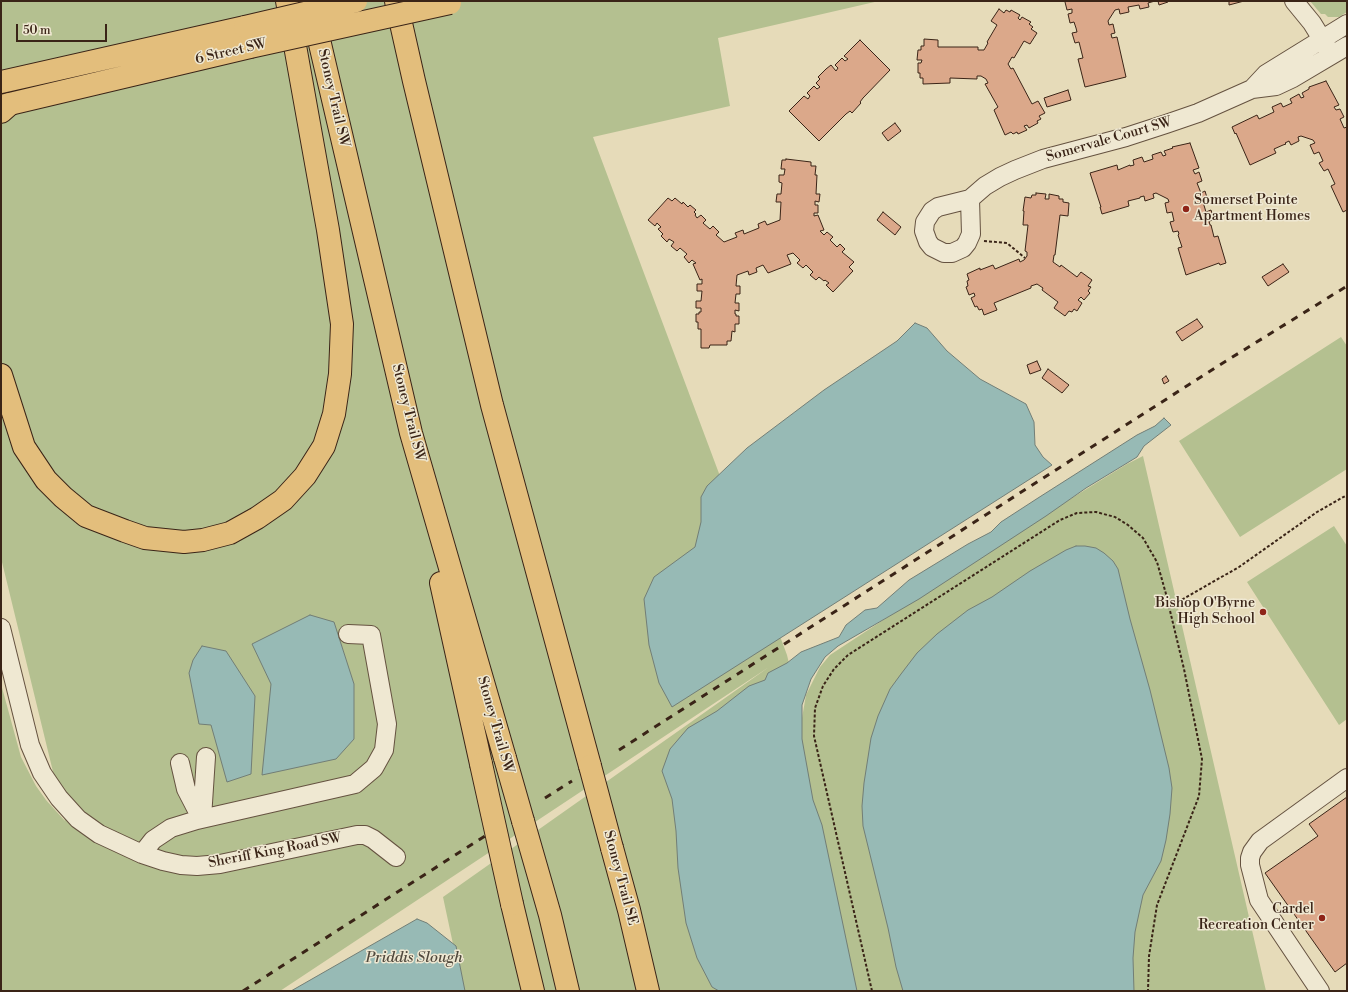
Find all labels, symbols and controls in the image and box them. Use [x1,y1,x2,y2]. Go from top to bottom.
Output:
scale bar [18,16,109,42]
text: 50 m [23,23,51,38]
street label: 6 Street SW [194,36,268,68]
street label: Stoney Trail SW [314,47,352,149]
street label: Somervale Court SW [1044,114,1174,166]
place label: Somerset Pointe Apartment Homes [1194,193,1310,226]
marker: Somerset Pointe Apartment Homes [1181,204,1191,214]
street label: Stoney Trail SW [388,362,428,464]
place label: Bishop O'Byrne High School [1155,596,1255,628]
marker: Bishop O'Byrne High School [1258,607,1268,617]
street label: Stoney Trail SW [473,675,517,775]
street label: Stoney Trail SE [599,829,641,927]
street label: Sheriff King Road SW [207,830,343,872]
place label: Cardel Recreation Center [1199,902,1314,934]
marker: Cardel Recreation Center [1317,913,1327,923]
water label: Priddis Slough [365,949,463,967]

